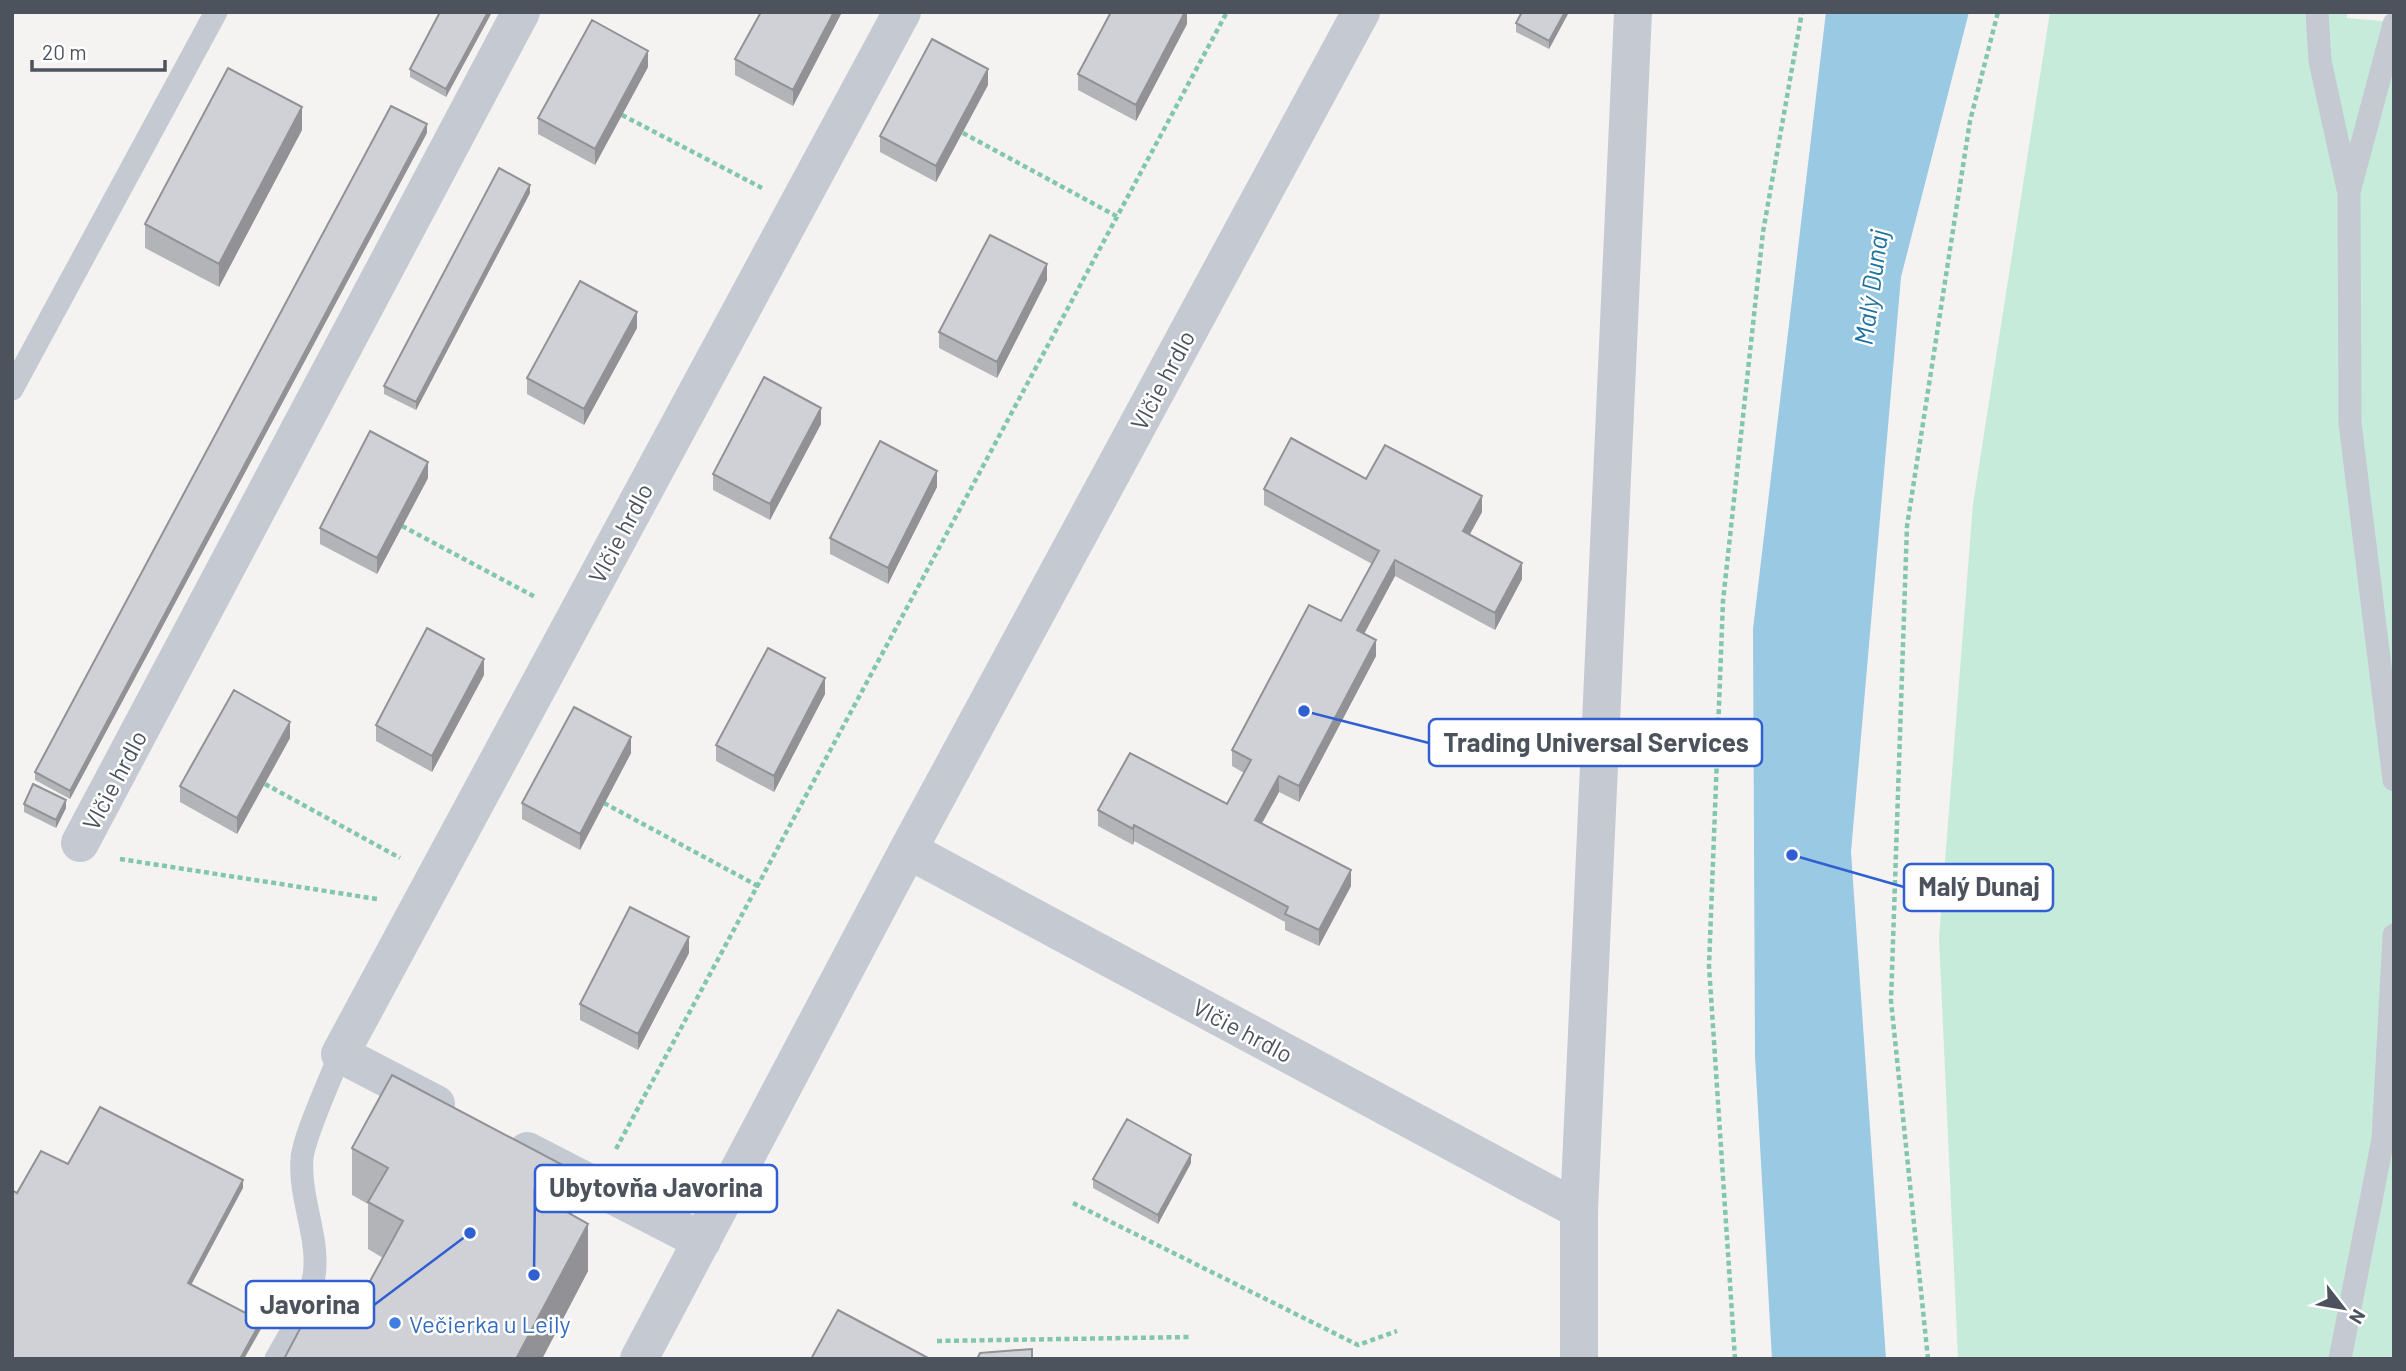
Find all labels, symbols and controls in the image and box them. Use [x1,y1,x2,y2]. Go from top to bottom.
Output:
scale bar [32,28,164,72]
text: 20 m [42,39,87,64]
water label: Malý Dunaj [1847,227,1893,347]
street label: Vlčie hrdlo [1124,325,1200,435]
street label: Vlčie hrdlo [582,478,658,588]
callout: Trading Universal Services [1429,719,1762,766]
street label: Vlčie hrdlo [76,725,152,835]
text: Trading Universal Services [1443,726,1749,757]
callout: Malý Dunaj [1904,864,2053,911]
text: Malý Dunaj [1918,870,2040,901]
street label: Vlčie hrdlo [1188,992,1298,1068]
callout: Ubytovňa Javorina [535,1165,777,1212]
text: Ubytovňa Javorina [549,1171,763,1202]
north arrow [2308,1273,2378,1343]
callout: Javorina [246,1281,374,1328]
text: Javorina [260,1288,360,1319]
text: N [2345,1306,2371,1328]
place label: Večierka u Leily [409,1309,571,1338]
marker: Večierka u Leily [387,1315,403,1331]

